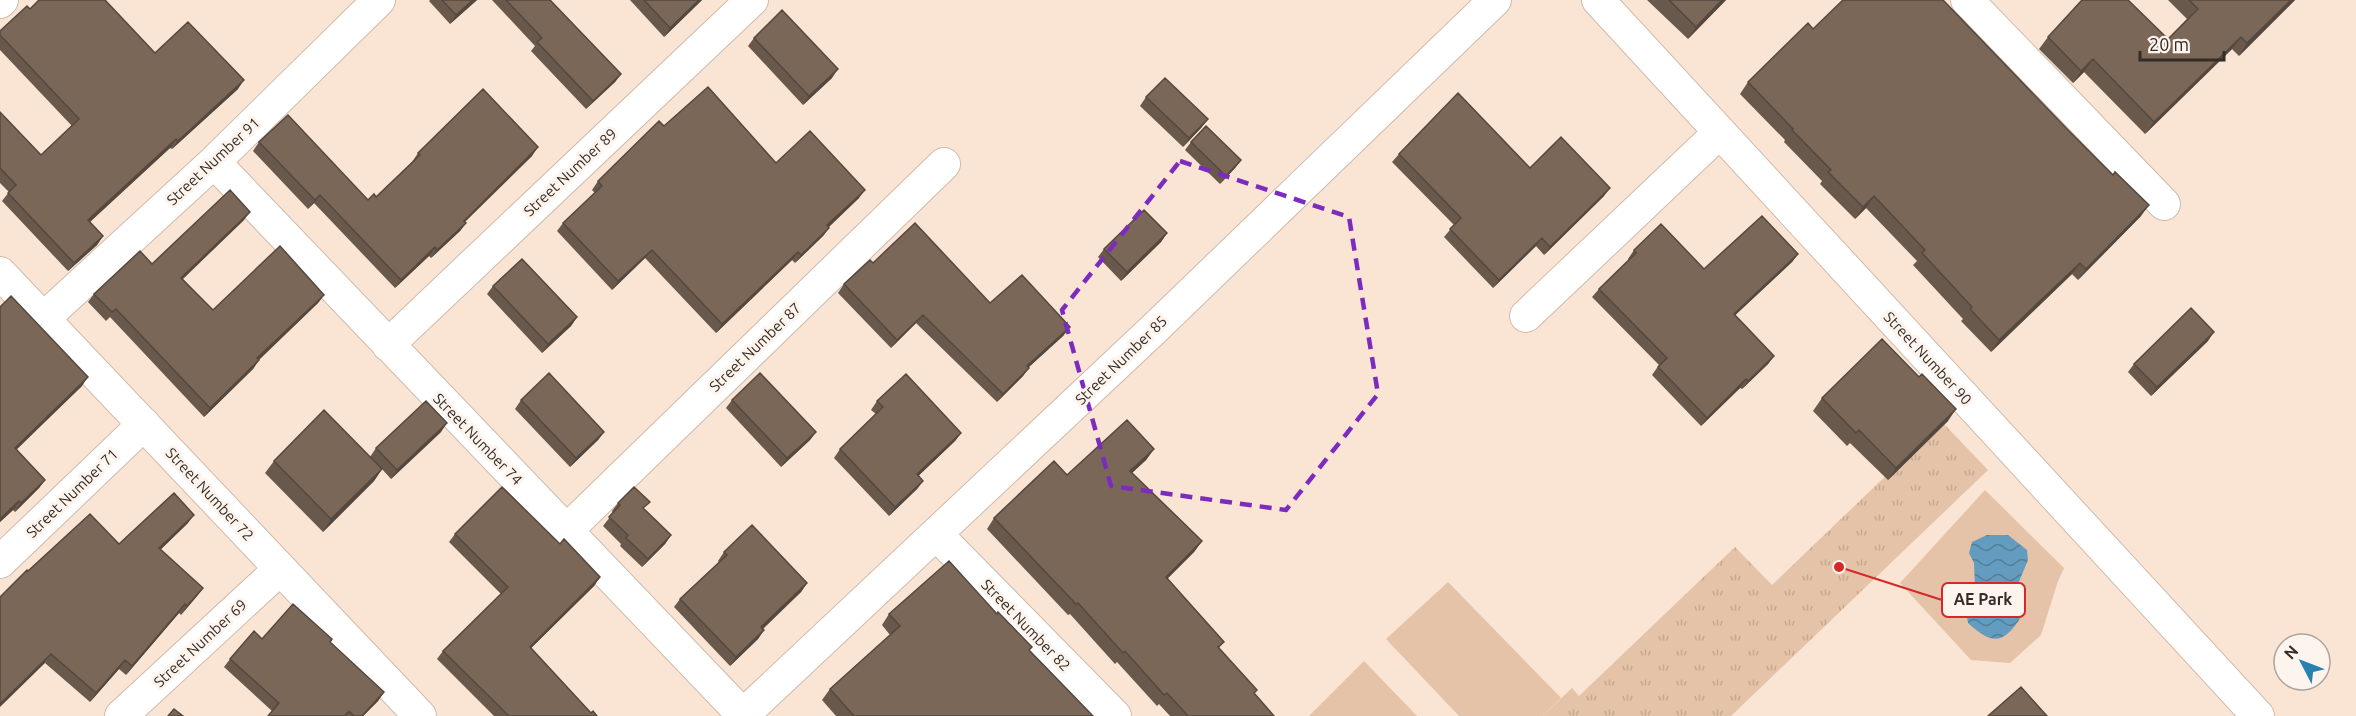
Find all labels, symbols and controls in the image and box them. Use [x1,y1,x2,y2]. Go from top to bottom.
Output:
scale bar [2140,24,2224,62]
text: 20 m [2149,34,2189,54]
street label: Street Number 91 [163,114,263,208]
street label: Street Number 89 [520,125,620,219]
street label: Street Number 87 [706,299,804,395]
street label: Street Number 90 [1881,308,1975,408]
street label: Street Number 85 [1072,312,1170,408]
street label: Street Number 74 [430,390,526,488]
street label: Street Number 72 [163,444,257,544]
street label: Street Number 71 [23,445,121,541]
street label: Street Number 82 [978,576,1074,674]
callout: AE Park [1942,583,2025,617]
text: AE Park [1954,590,2012,608]
street label: Street Number 69 [150,596,250,690]
north arrow [2272,632,2332,692]
text: N [2280,642,2302,662]

